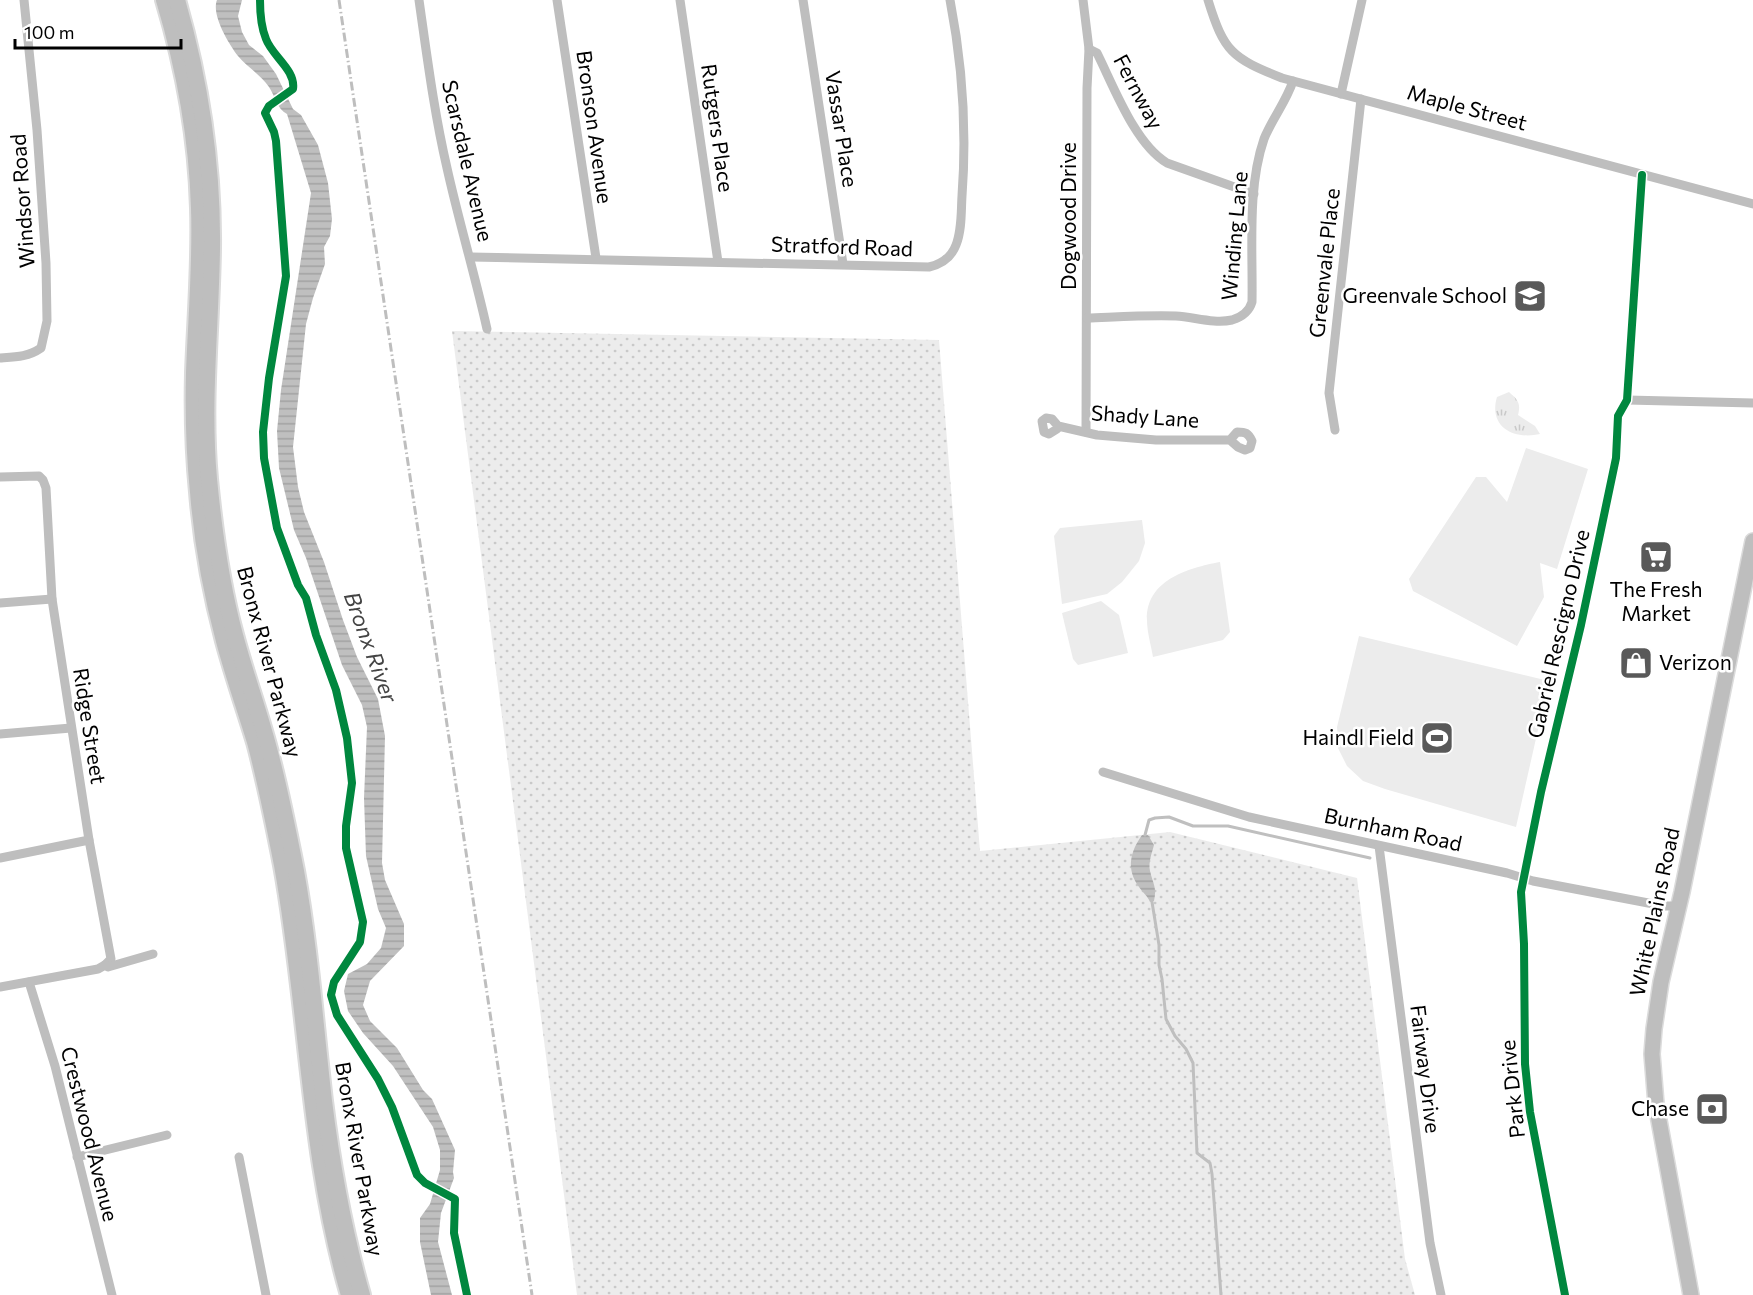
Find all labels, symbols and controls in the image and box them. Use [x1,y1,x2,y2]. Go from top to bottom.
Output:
scale bar [15,12,182,50]
text: 100 m [24,21,74,43]
street label: Bronson Avenue [572,49,619,205]
street label: Fernway [1109,50,1169,133]
street label: Rutgers Place [697,62,740,193]
street label: Vassar Place [821,69,864,189]
street label: Scarsdale Avenue [438,78,499,244]
street label: Maple Street [1405,79,1530,135]
street label: Windsor Road [4,133,39,269]
street label: Dogwood Drive [1055,142,1080,290]
street label: Winding Lane [1215,170,1252,302]
street label: Greenvale Place [1303,187,1344,339]
street label: Stratford Road [771,231,913,260]
school or university icon: Greenvale School [1512,278,1548,314]
place label: Greenvale School [1342,282,1507,307]
street label: Shady Lane [1090,399,1200,432]
street label: Gabriel Rescigno Drive [1521,527,1594,741]
supermarket icon: The Fresh Market [1638,539,1674,575]
street label: Bronx River Parkway [233,563,308,760]
place label: The Fresh Market [1609,576,1703,625]
water label: Bronx River [339,588,404,707]
shop icon: Verizon [1618,645,1654,681]
place label: Verizon [1659,649,1732,674]
street label: Ridge Street [69,666,112,786]
sports icon: Haindl Field [1419,720,1455,756]
place label: Haindl Field [1302,724,1414,749]
street label: Burnham Road [1322,802,1464,855]
street label: White Plains Road [1623,825,1684,998]
street label: Fairway Drive [1406,1003,1447,1135]
street label: Park Drive [1494,1039,1529,1140]
street label: Crestwood Avenue [57,1044,124,1224]
street label: Bronx River Parkway [331,1060,390,1258]
bank icon: Chase [1694,1091,1730,1127]
place label: Chase [1631,1095,1689,1120]

